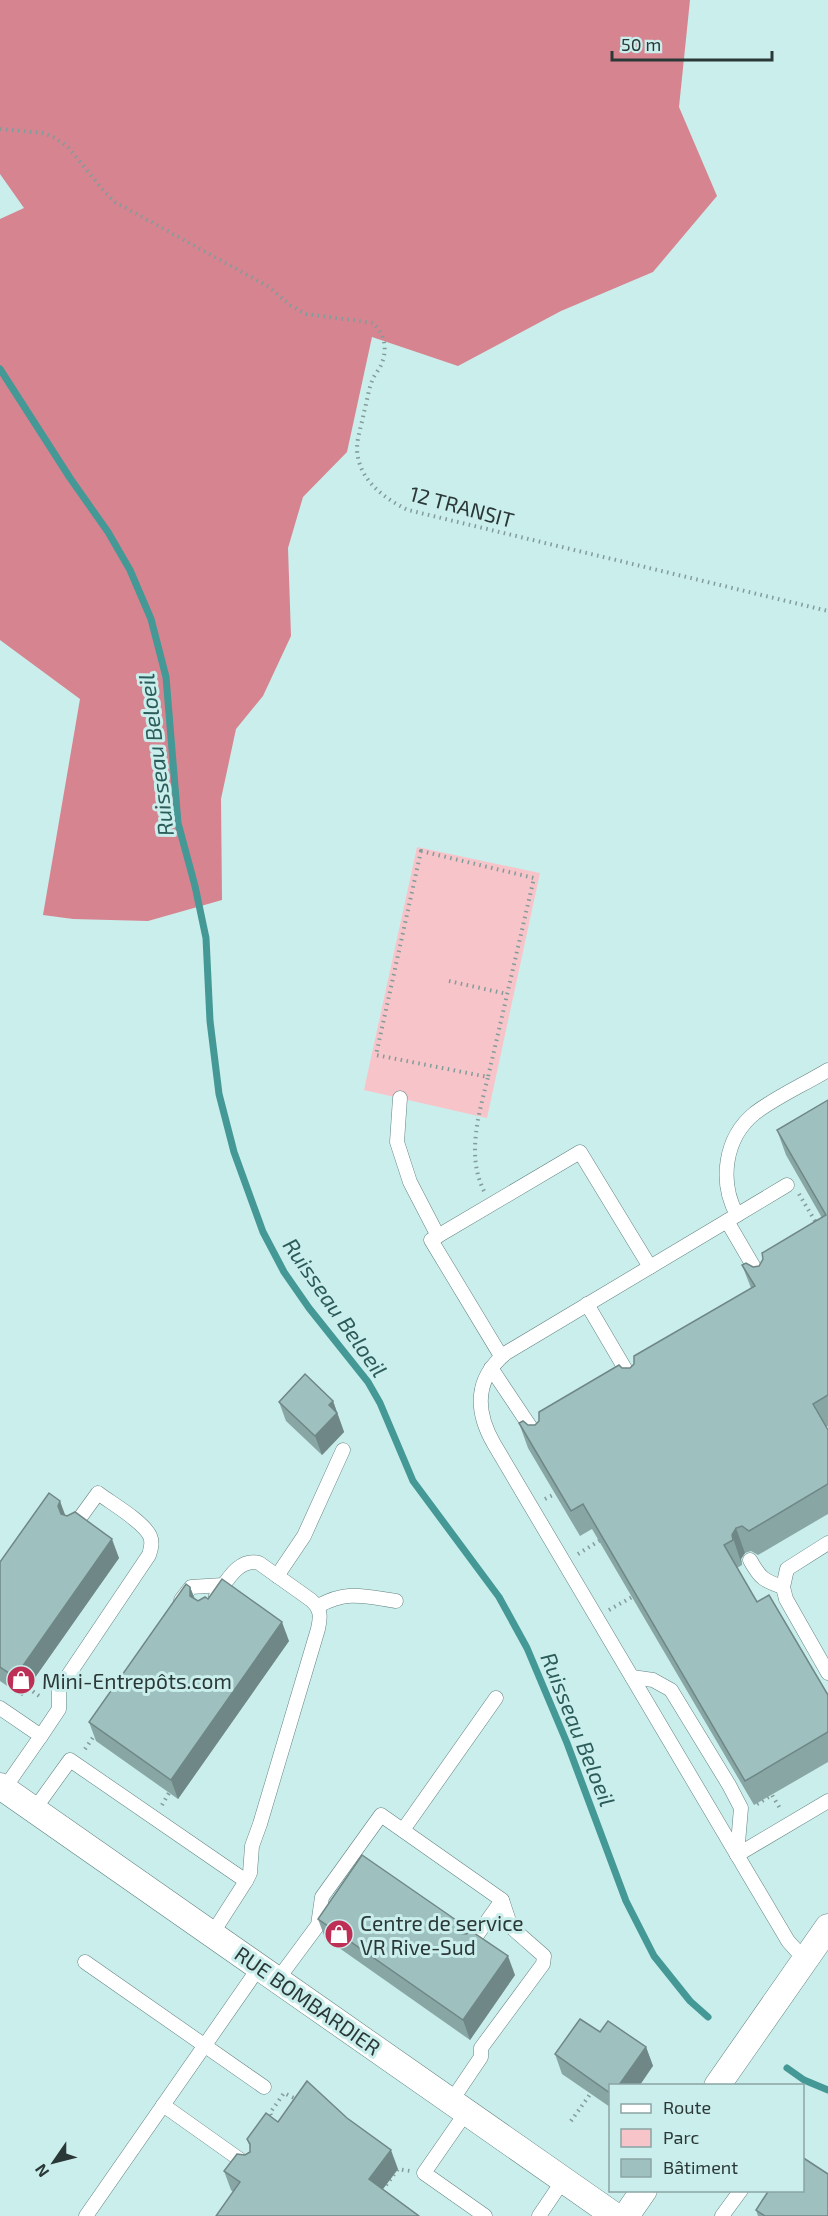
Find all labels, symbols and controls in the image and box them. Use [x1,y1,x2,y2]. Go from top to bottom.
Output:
scale bar [612,24,772,62]
text: 50 m [621,33,661,55]
street label: 12 TRANSIT [407,480,517,532]
water label: Ruisseau Beloeil [132,672,178,838]
water label: Ruisseau Beloeil [278,1233,394,1381]
water label: Ruisseau Beloeil [536,1648,622,1810]
shop icon: Mini-Entrepôts.com [5,1664,37,1696]
place label: Mini-Entrepôts.com [42,1668,232,1693]
place label: Centre de service VR Rive-Sud [360,1910,524,1959]
shop icon: Centre de service VR Rive-Sud [323,1918,355,1950]
street label: RUE BOMBARDIER [230,1940,386,2060]
legend [609,2084,804,2192]
text: Route [663,2096,711,2118]
text: Parc [663,2126,699,2148]
north arrow [24,2132,84,2192]
text: Bâtiment [663,2156,738,2178]
text: N [30,2161,52,2181]

